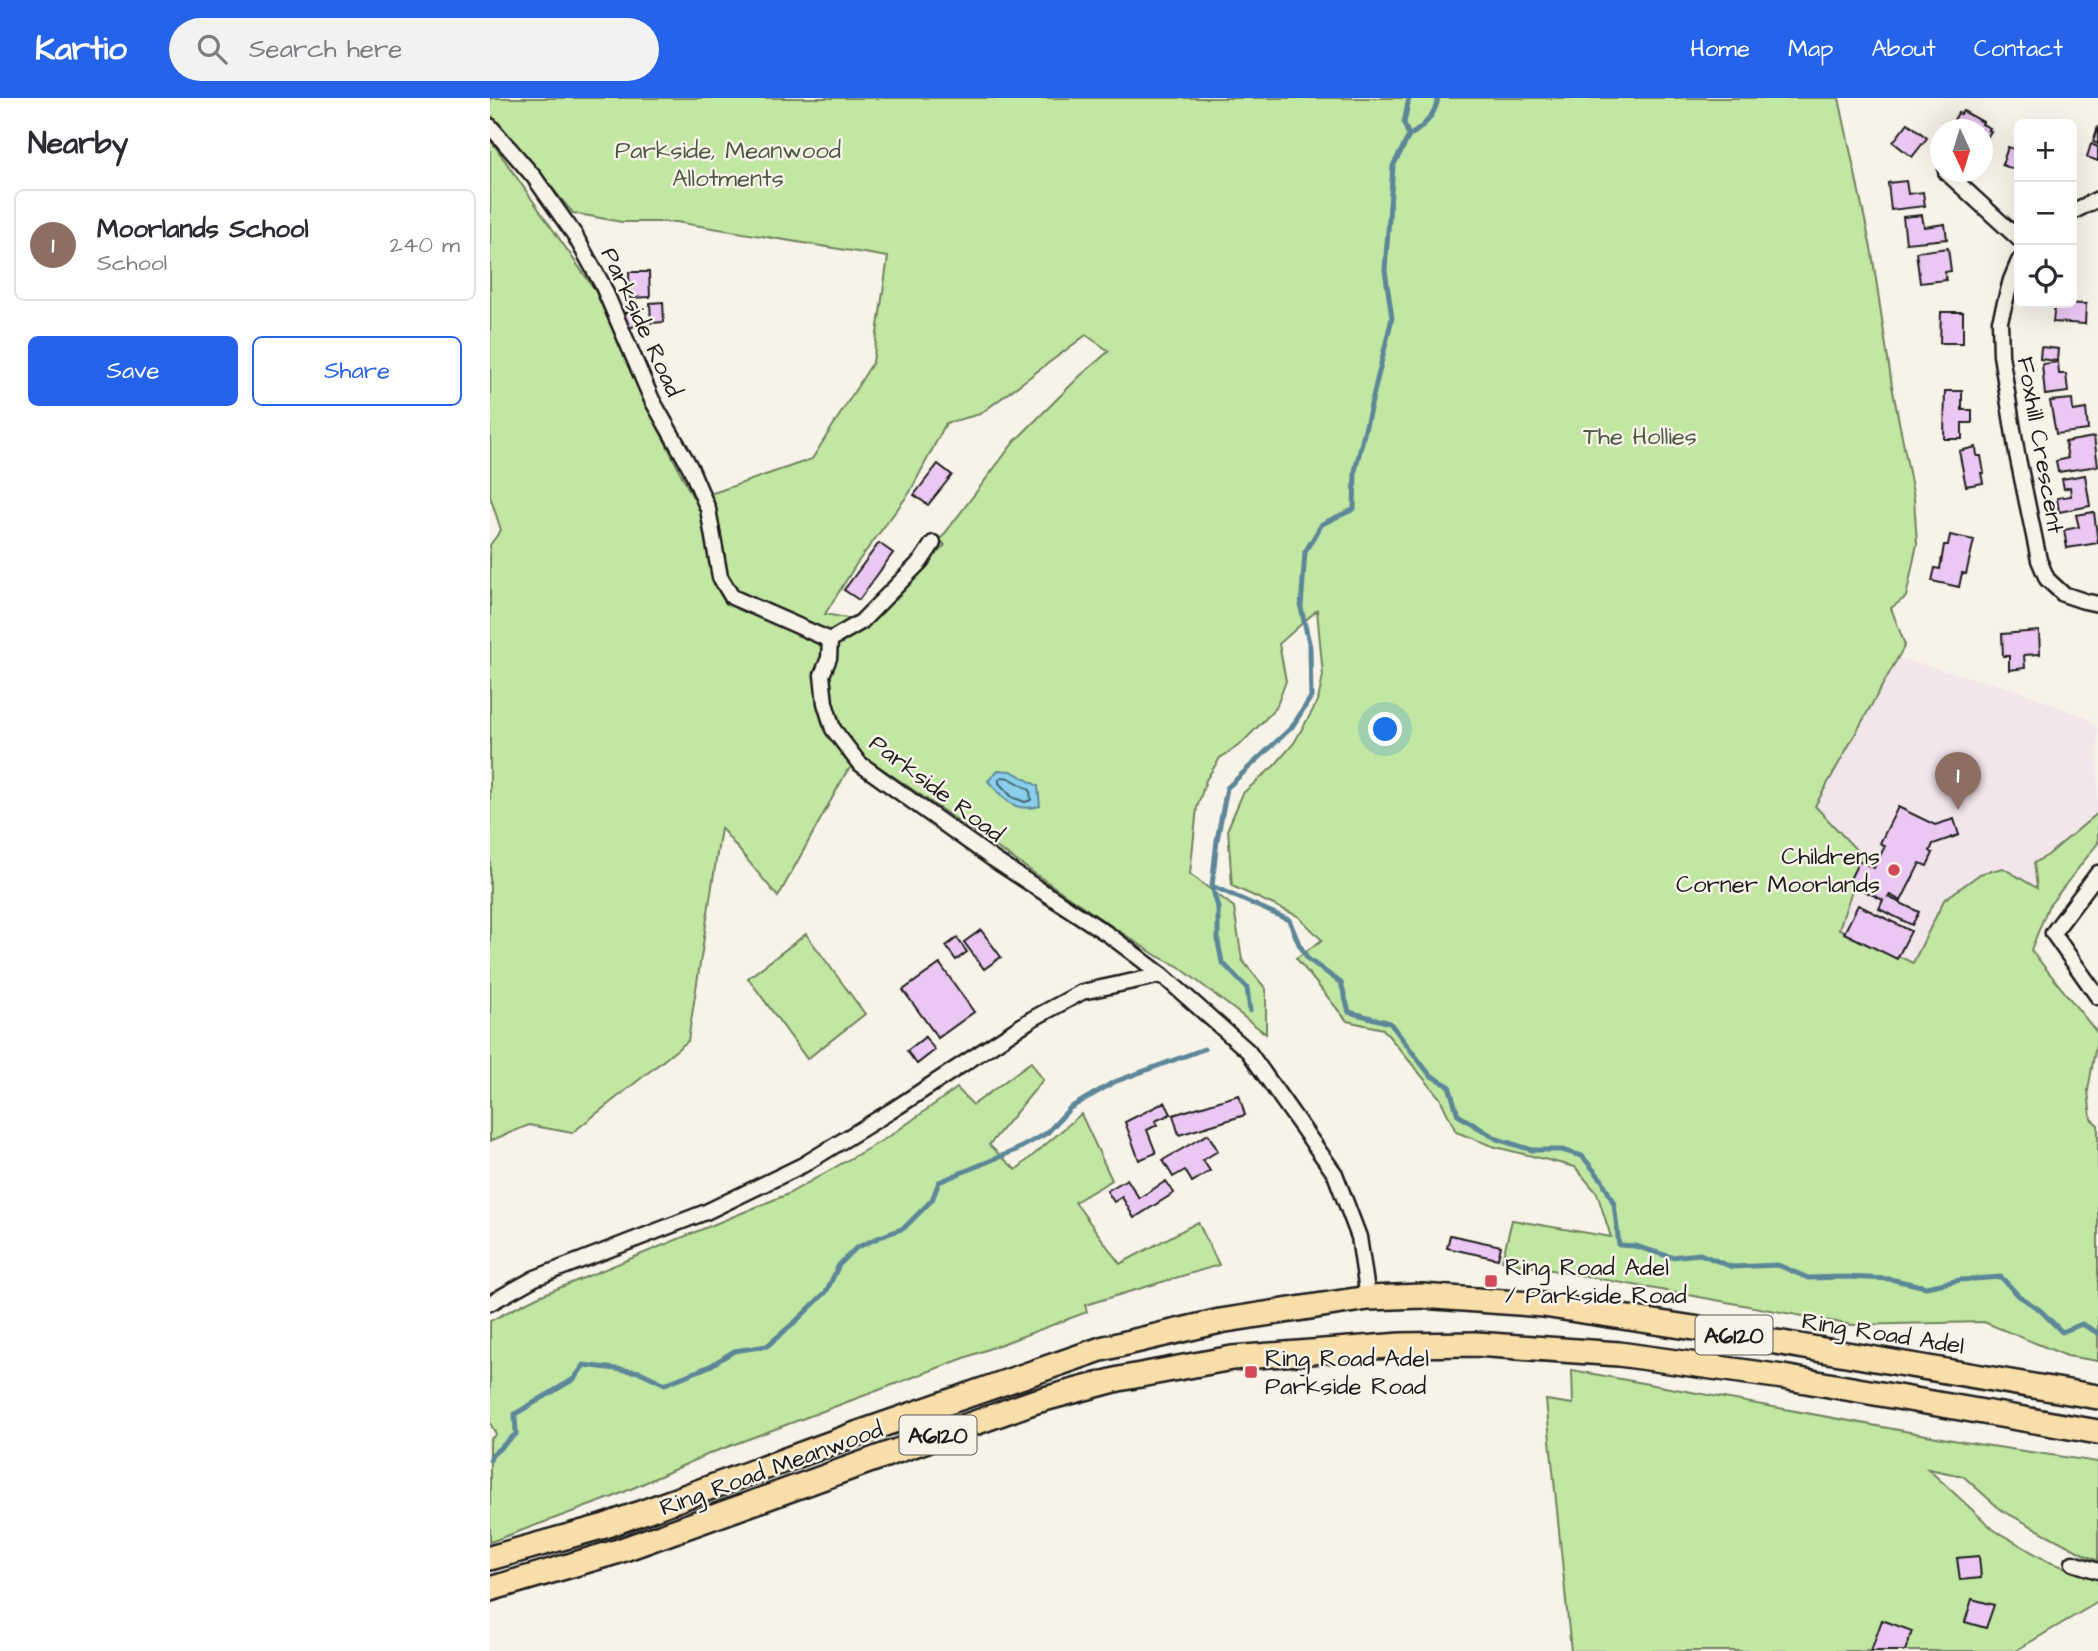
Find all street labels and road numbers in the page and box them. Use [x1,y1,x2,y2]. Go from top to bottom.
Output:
street label: Parkside Road [592,242,691,403]
street label: Foxhill Crescent [2008,354,2072,537]
street label: Parkside Road [862,727,1011,851]
street label: Ring Road Adel [1799,1304,1966,1365]
road number: A6120 [1696,1316,1772,1354]
street label: Ring Road Meanwood [655,1413,888,1526]
road number: A6120 [900,1416,976,1454]

